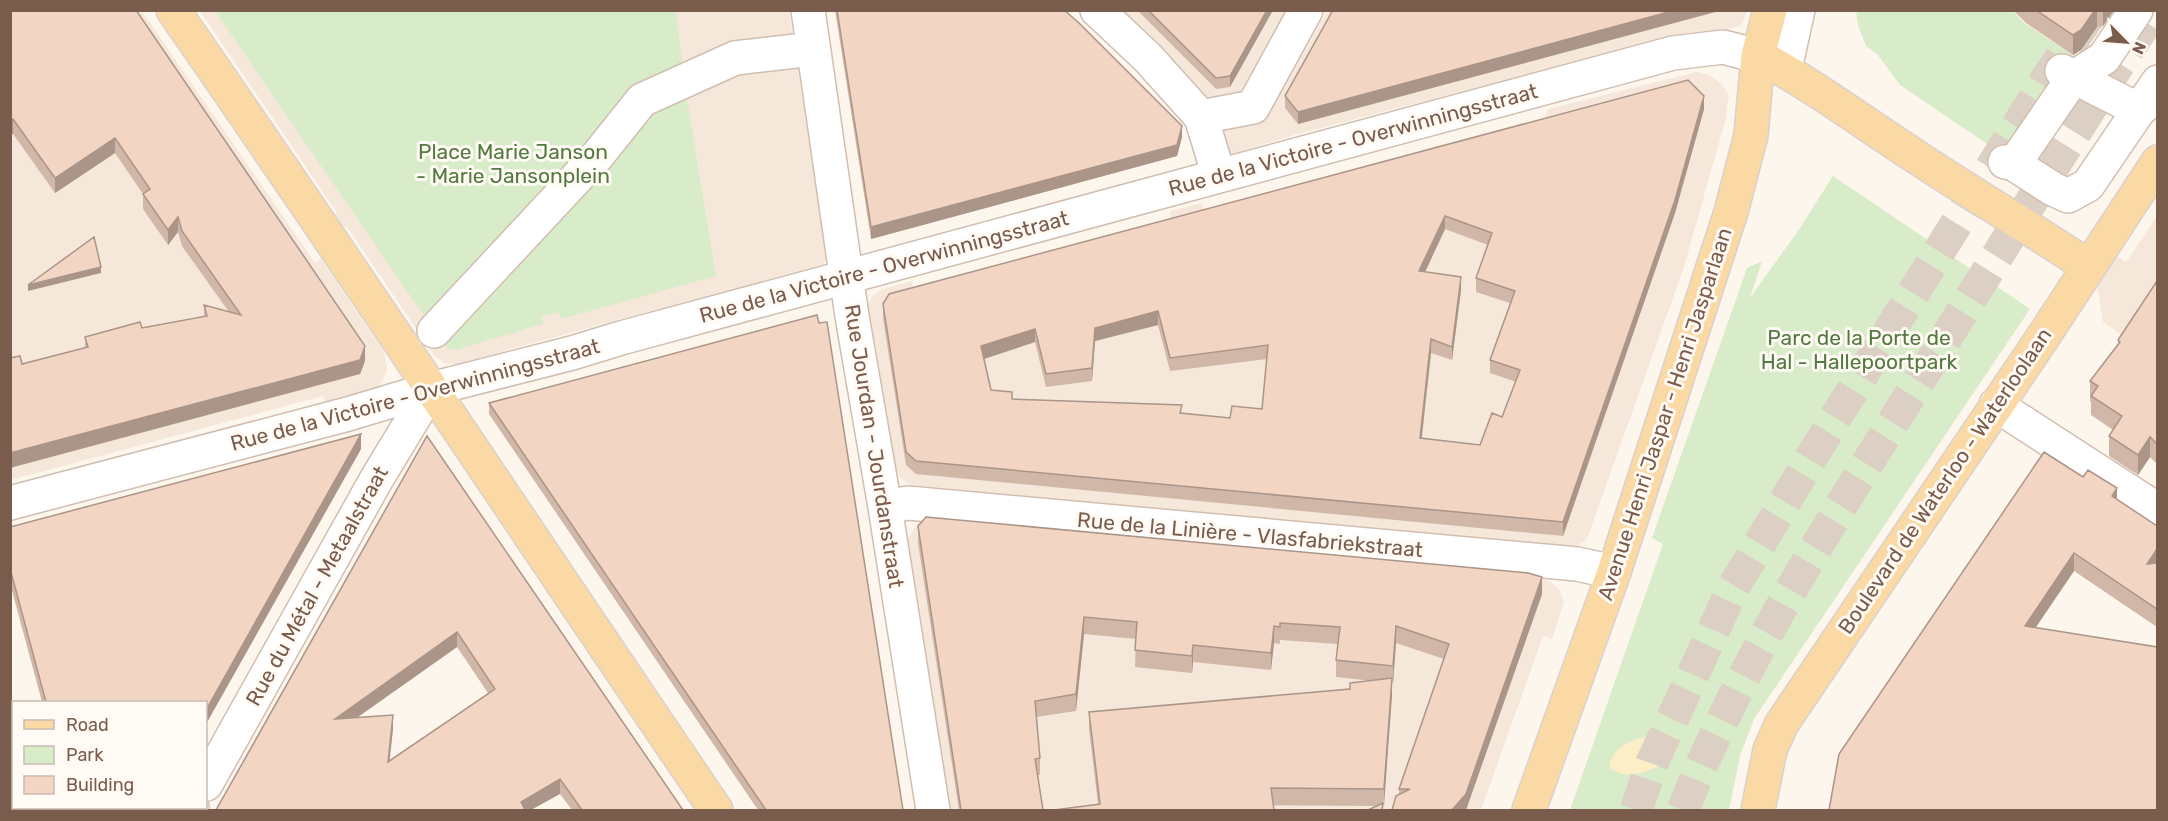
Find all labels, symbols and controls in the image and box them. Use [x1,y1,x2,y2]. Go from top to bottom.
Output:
north arrow [2096,12,2156,72]
text: N [2128,39,2150,57]
street label: Rue de la Victoire - Overwinningsstraat [1165,78,1540,201]
park label: Place Marie Janson - Marie Jansonplein [416,139,610,188]
street label: Rue de la Victoire - Overwinningsstraat [696,205,1071,328]
street label: Avenue Henri Jaspar - Henri Jasparlaan [1592,224,1737,603]
street label: Rue Jourdan - Jourdanstraat [840,302,909,590]
street label: Boulevard de Waterloo - Waterloolaan [1833,323,2057,638]
park label: Parc de la Porte de Hal - Hallepoortpark [1761,325,1957,374]
street label: Rue de la Victoire - Overwinningsstraat [227,333,602,456]
street label: Rue du Métal - Metaalstraat [240,462,393,710]
street label: Rue de la Linière - Vlasfabriekstraat [1076,507,1424,562]
legend [12,701,207,809]
text: Road [66,714,109,736]
text: Park [66,744,104,766]
text: Building [66,774,134,796]

